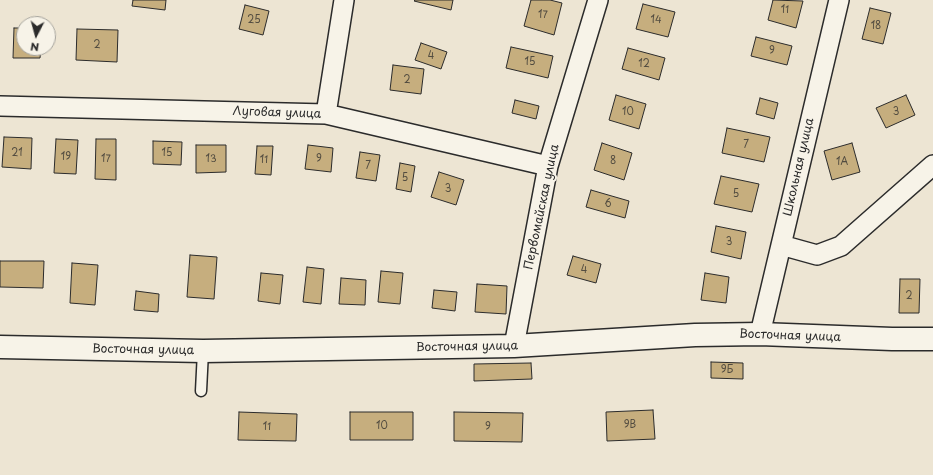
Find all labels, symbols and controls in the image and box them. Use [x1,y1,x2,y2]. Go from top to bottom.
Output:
house number: 11 [781,4,789,16]
house number: 17 [538,9,548,21]
house number: 25 [247,14,261,26]
house number: 14 [650,14,662,26]
north arrow [16,16,56,56]
house number: 18 [871,20,881,32]
text: N [30,39,40,56]
house number: 2 [93,39,101,51]
house number: 9 [769,45,775,57]
house number: 4 [428,50,434,62]
house number: 15 [525,56,535,68]
house number: 12 [638,58,650,70]
house number: 2 [403,74,411,86]
street label: Луговая улица [232,104,322,122]
house number: 10 [622,106,634,118]
house number: 3 [893,106,899,118]
street label: Школьная улица [781,116,817,218]
house number: 7 [743,139,749,151]
street label: Первомайская улица [522,143,562,271]
house number: 21 [11,147,23,159]
house number: 15 [162,147,172,159]
house number: 19 [61,151,71,163]
house number: 17 [101,153,111,165]
house number: 13 [205,153,217,165]
house number: 9 [316,153,322,165]
house number: 11 [260,154,268,166]
house number: 8 [610,155,616,167]
house number: 1А [836,156,848,168]
house number: 7 [365,160,371,172]
house number: 5 [402,172,408,184]
house number: 3 [445,183,451,195]
house number: 5 [733,188,739,200]
house number: 6 [604,198,612,210]
house number: 3 [726,236,732,248]
house number: 4 [581,264,587,276]
house number: 2 [905,290,913,302]
street label: Восточная улица [739,327,841,345]
street label: Восточная улица [416,339,518,355]
street label: Восточная улица [92,342,194,358]
house number: 9Б [721,364,733,376]
house number: 9В [624,419,636,431]
house number: 10 [376,420,388,432]
house number: 11 [263,421,271,433]
house number: 9 [485,421,491,433]

